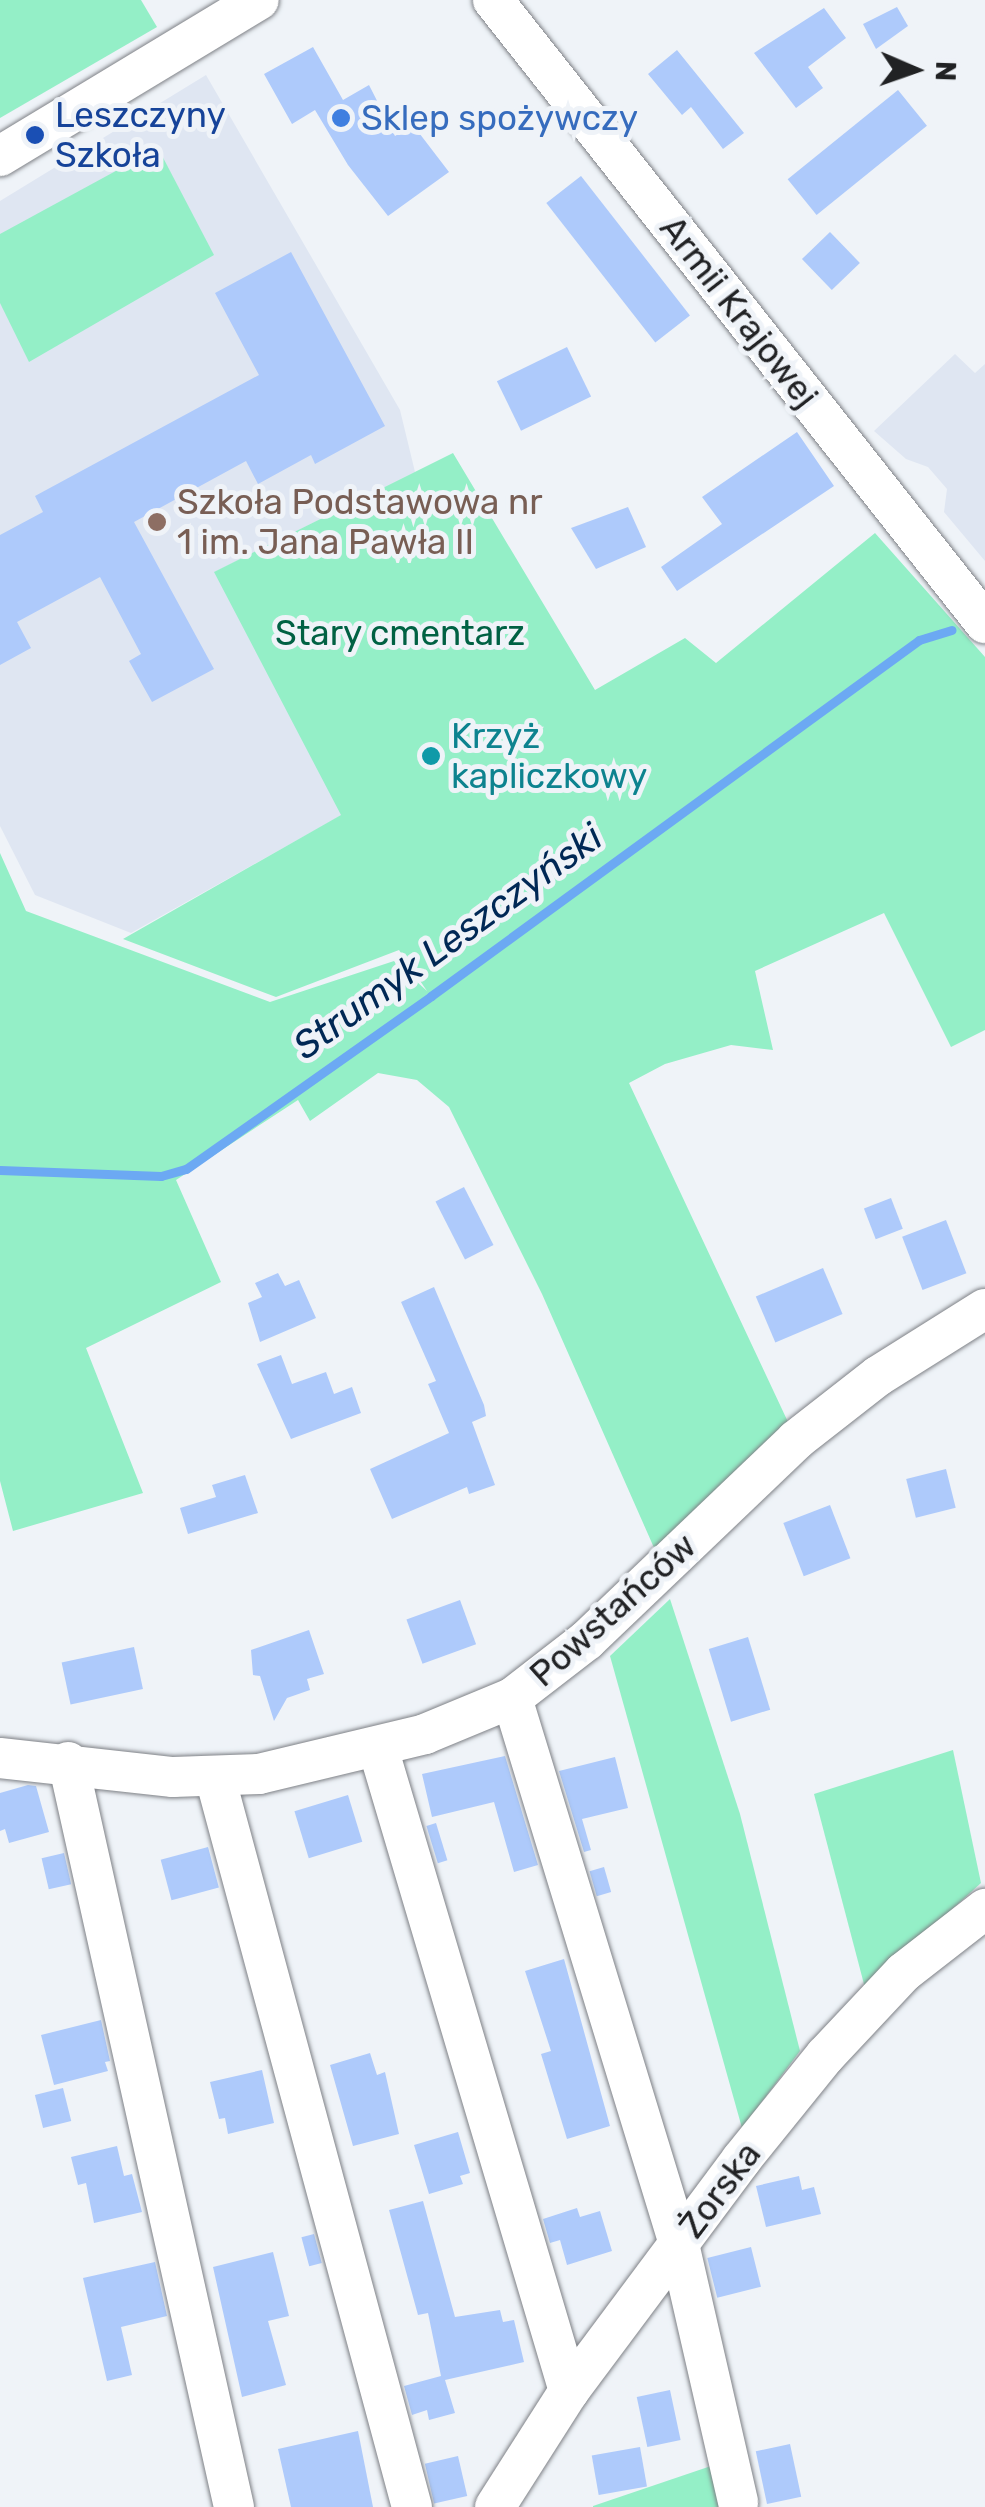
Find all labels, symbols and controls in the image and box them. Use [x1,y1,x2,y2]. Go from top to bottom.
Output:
north arrow [865,20,965,120]
text: N [929,60,962,82]
place label: Leszczyny Szkoła [55,94,226,176]
place label: Sklep spożywczy [361,97,638,139]
marker: Sklep spożywczy [330,107,352,129]
marker: Leszczyny Szkoła [24,124,46,146]
street label: Armii Krajowej [651,208,827,416]
place label: Szkoła Podstawowa nr 1 im. Jana Pawła II [177,481,542,563]
marker: Szkoła Podstawowa nr 1 im. Jana Pawła II [146,511,168,533]
park label: Stary cmentarz [274,612,526,654]
place label: Krzyż kapliczkowy [451,715,647,797]
marker: Krzyż kapliczkowy [420,745,442,767]
water label: Strumyk Leszczyński [284,814,612,1070]
street label: Powstańców [521,1525,705,1695]
street label: Żorska [671,2134,769,2246]

